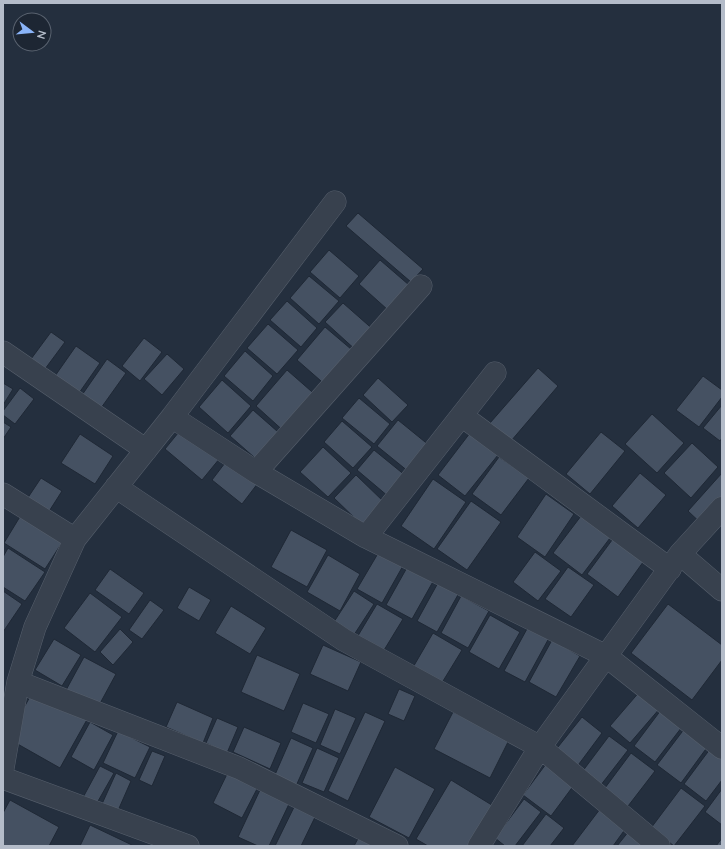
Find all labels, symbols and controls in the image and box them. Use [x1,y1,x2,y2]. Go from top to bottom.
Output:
north arrow [12,12,52,52]
text: N [33,29,49,41]

